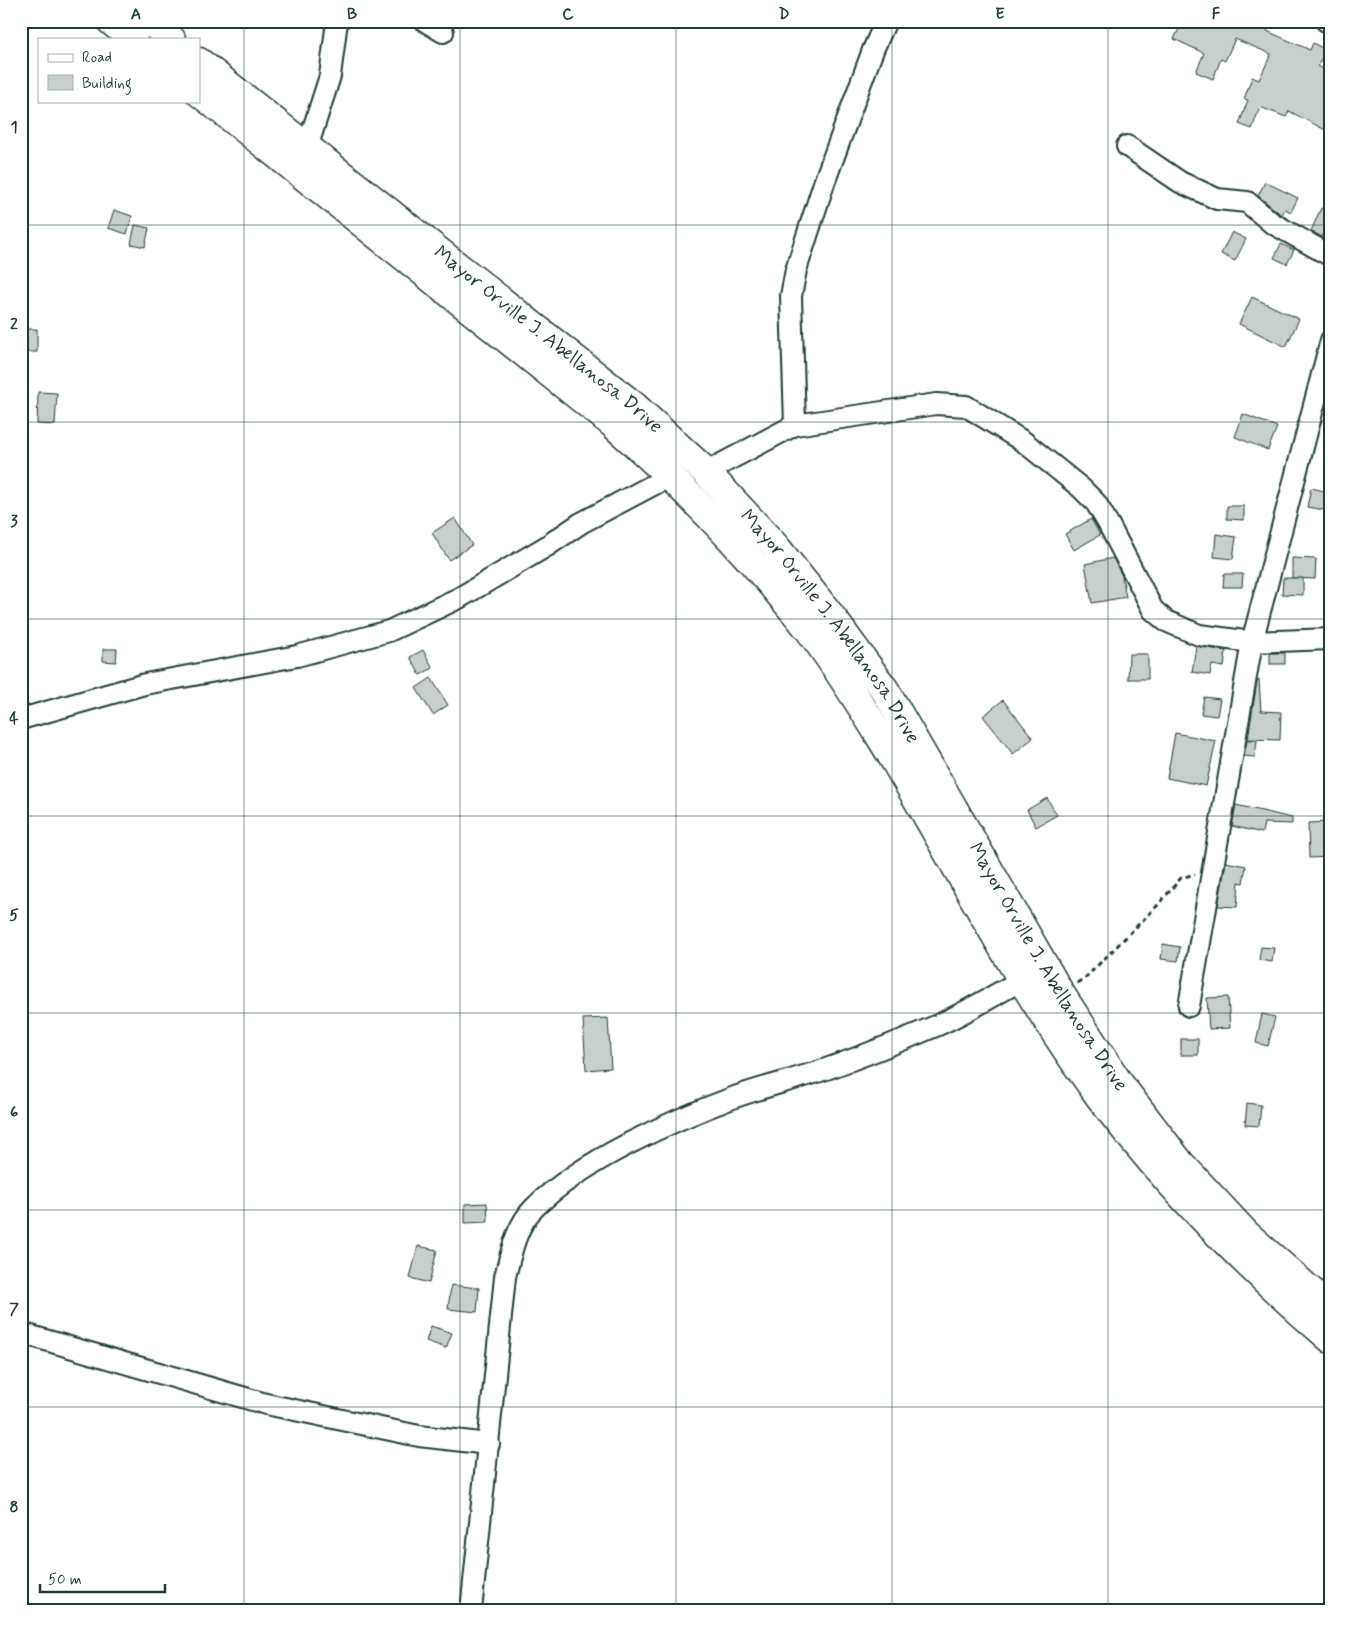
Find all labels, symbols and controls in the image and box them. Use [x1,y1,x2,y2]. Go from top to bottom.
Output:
text: A [131,4,141,25]
text: B [347,4,357,25]
text: C [562,4,574,25]
text: D [778,4,790,25]
text: E [995,4,1005,25]
text: F [1212,4,1221,25]
legend [38,38,200,102]
text: Road [82,48,112,68]
text: Building [82,74,132,95]
text: 1 [10,117,18,138]
street label: Mayor Orville J. Abellanosa Drive [428,239,669,439]
text: 2 [10,314,18,335]
street label: Mayor Orville J. Abellanosa Drive [734,503,927,748]
text: 3 [10,511,18,532]
text: 4 [9,708,19,729]
street label: Mayor Orville J. Abellanosa Drive [962,837,1134,1097]
text: 5 [9,905,19,926]
text: 6 [10,1102,18,1123]
text: 7 [9,1299,19,1320]
text: 8 [9,1497,19,1518]
scale bar [40,1562,165,1594]
text: 50 m [48,1570,82,1590]

